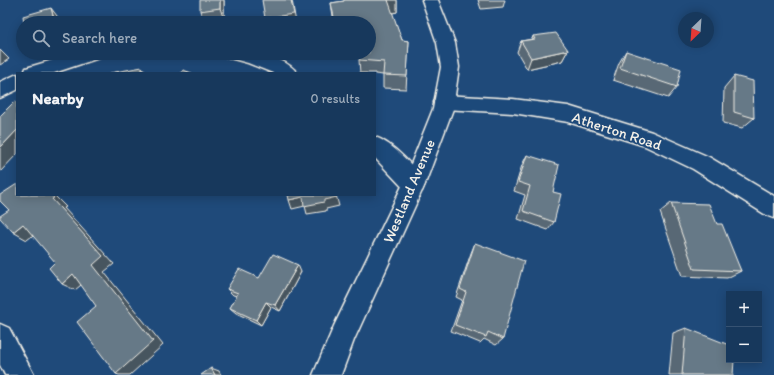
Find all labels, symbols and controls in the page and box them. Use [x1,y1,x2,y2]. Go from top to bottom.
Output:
north arrow [678,12,714,48]
search box [16,16,376,60]
icon: search [30,27,52,49]
text: Search here [62,29,137,47]
text: Nearby [32,88,84,108]
text: 0 results [310,91,360,106]
street label: Atherton Road [570,108,664,154]
street label: Westland Avenue [379,136,439,246]
map controls [726,291,762,363]
button: + [726,291,762,327]
button: − [726,327,762,363]

